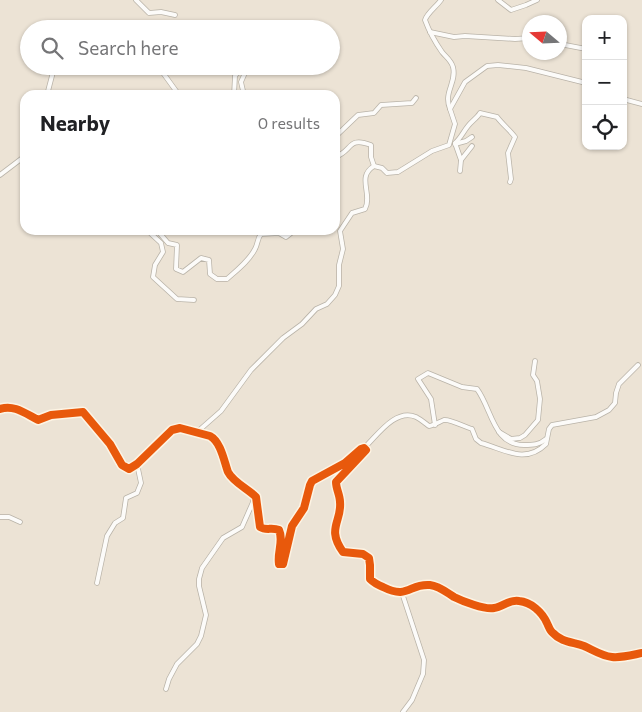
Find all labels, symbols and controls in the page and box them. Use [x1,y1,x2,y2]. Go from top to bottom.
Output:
north arrow [522,15,567,60]
map controls [582,15,627,150]
button: + [582,15,627,60]
search box [20,20,340,75]
icon: search [38,34,66,62]
text: Search here [78,36,178,59]
button: − [582,60,627,105]
button: locate [582,105,627,150]
text: Nearby [40,110,110,135]
text: 0 results [258,113,320,132]

